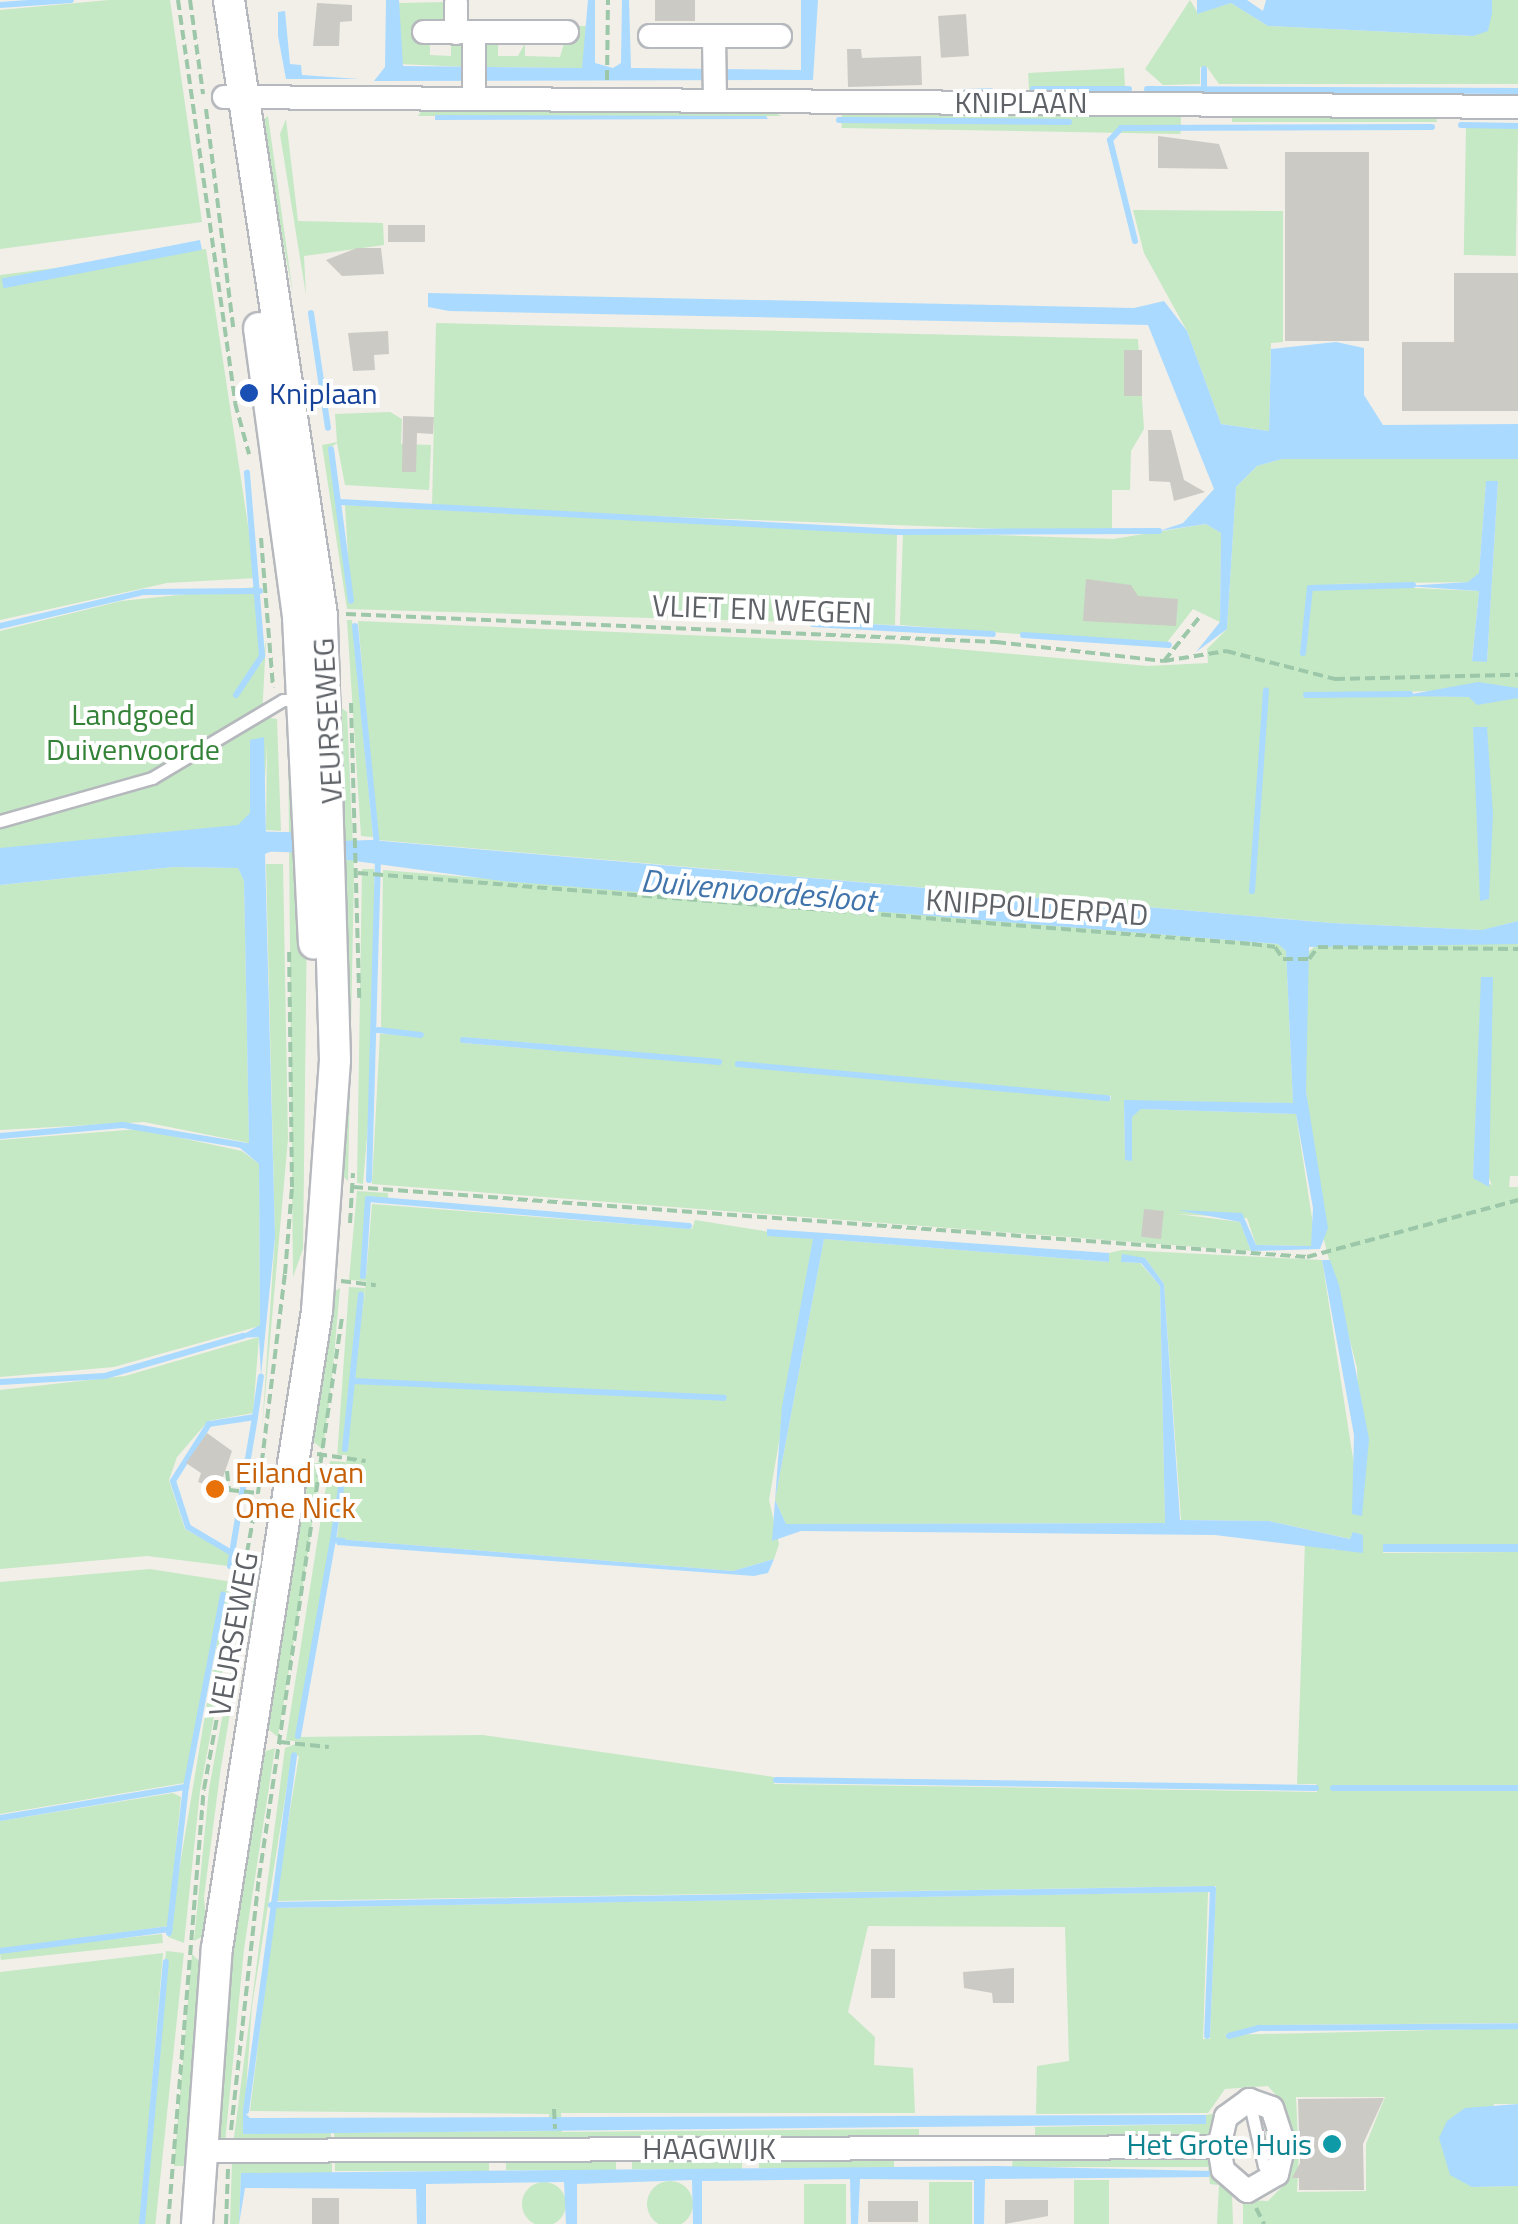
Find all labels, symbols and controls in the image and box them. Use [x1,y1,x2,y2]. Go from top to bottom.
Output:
street label: KNIPLAAN [955,84,1087,120]
place label: Kniplaan [269,375,378,411]
marker: Kniplaan [238,382,260,404]
street label: VLIET EN WEGEN [651,587,873,631]
street label: VEURSEWEG [305,637,349,805]
park label: Landgoed Duivenvoorde [46,696,220,766]
water label: Duivenvoordesloot [639,861,877,919]
street label: KNIPPOLDERPAD [925,881,1149,933]
place label: Eiland van Ome Nick [235,1454,364,1524]
marker: Eiland van Ome Nick [204,1478,226,1500]
street label: VEURSEWEG [201,1549,265,1719]
place label: Het Grote Huis [1126,2126,1312,2162]
street label: HAAGWIJK [642,2130,776,2166]
marker: Het Grote Huis [1321,2133,1343,2155]

